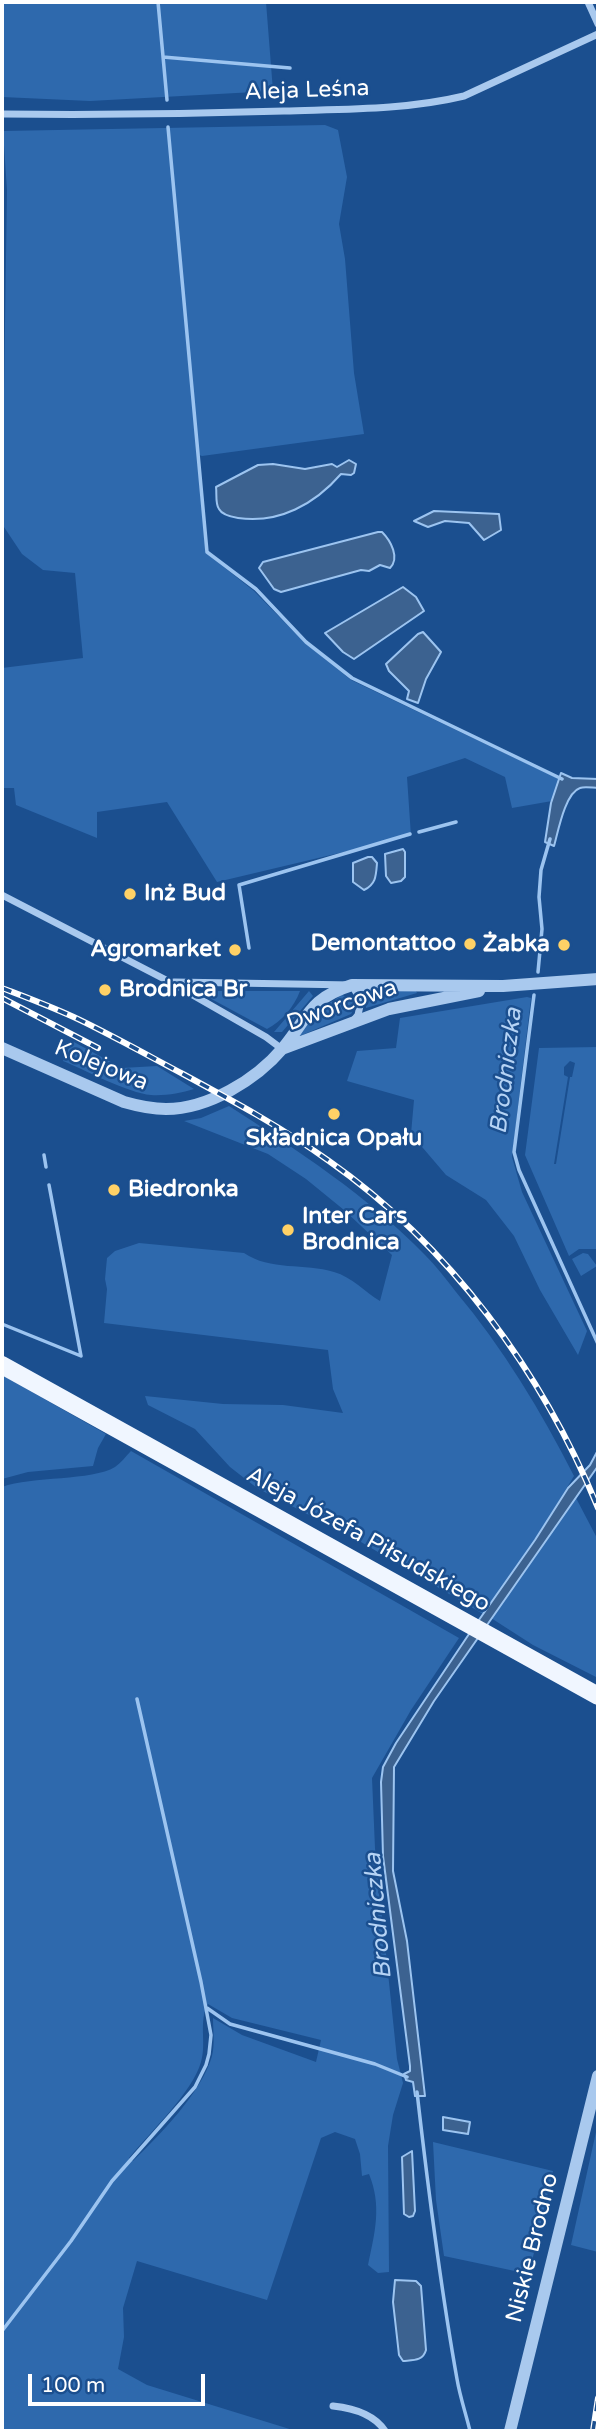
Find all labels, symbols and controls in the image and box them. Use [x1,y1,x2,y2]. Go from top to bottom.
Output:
street label: Aleja Leśna [244,75,370,107]
place label: Inż Bud [144,880,226,908]
marker: Inż Bud [122,886,138,902]
place label: Demontattoo [311,930,456,958]
place label: Żabka [483,931,550,959]
place label: Agromarket [90,936,221,964]
marker: Demontattoo [462,936,478,952]
marker: Żabka [556,937,572,953]
marker: Agromarket [227,942,243,958]
street label: Dworcowa [283,974,401,1038]
place label: Brodnica Br [119,976,247,1004]
marker: Brodnica Br [97,982,113,998]
water label: Brodniczka [485,1006,529,1136]
street label: Kolejowa [50,1035,152,1097]
marker: Składnica Opału [326,1106,342,1122]
place label: Składnica Opału [246,1125,422,1153]
place label: Biedronka [128,1176,239,1204]
marker: Biedronka [106,1182,122,1198]
place label: Inter Cars Brodnica [302,1203,407,1257]
marker: Inter Cars Brodnica [280,1222,296,1238]
street label: Aleja Józefa Piłsudskiego [241,1461,495,1619]
water label: Brodniczka [359,1852,399,1980]
street label: Niskie Brodno [501,2170,565,2326]
scale bar [32,2360,208,2404]
text: 100 m [41,2373,105,2398]

